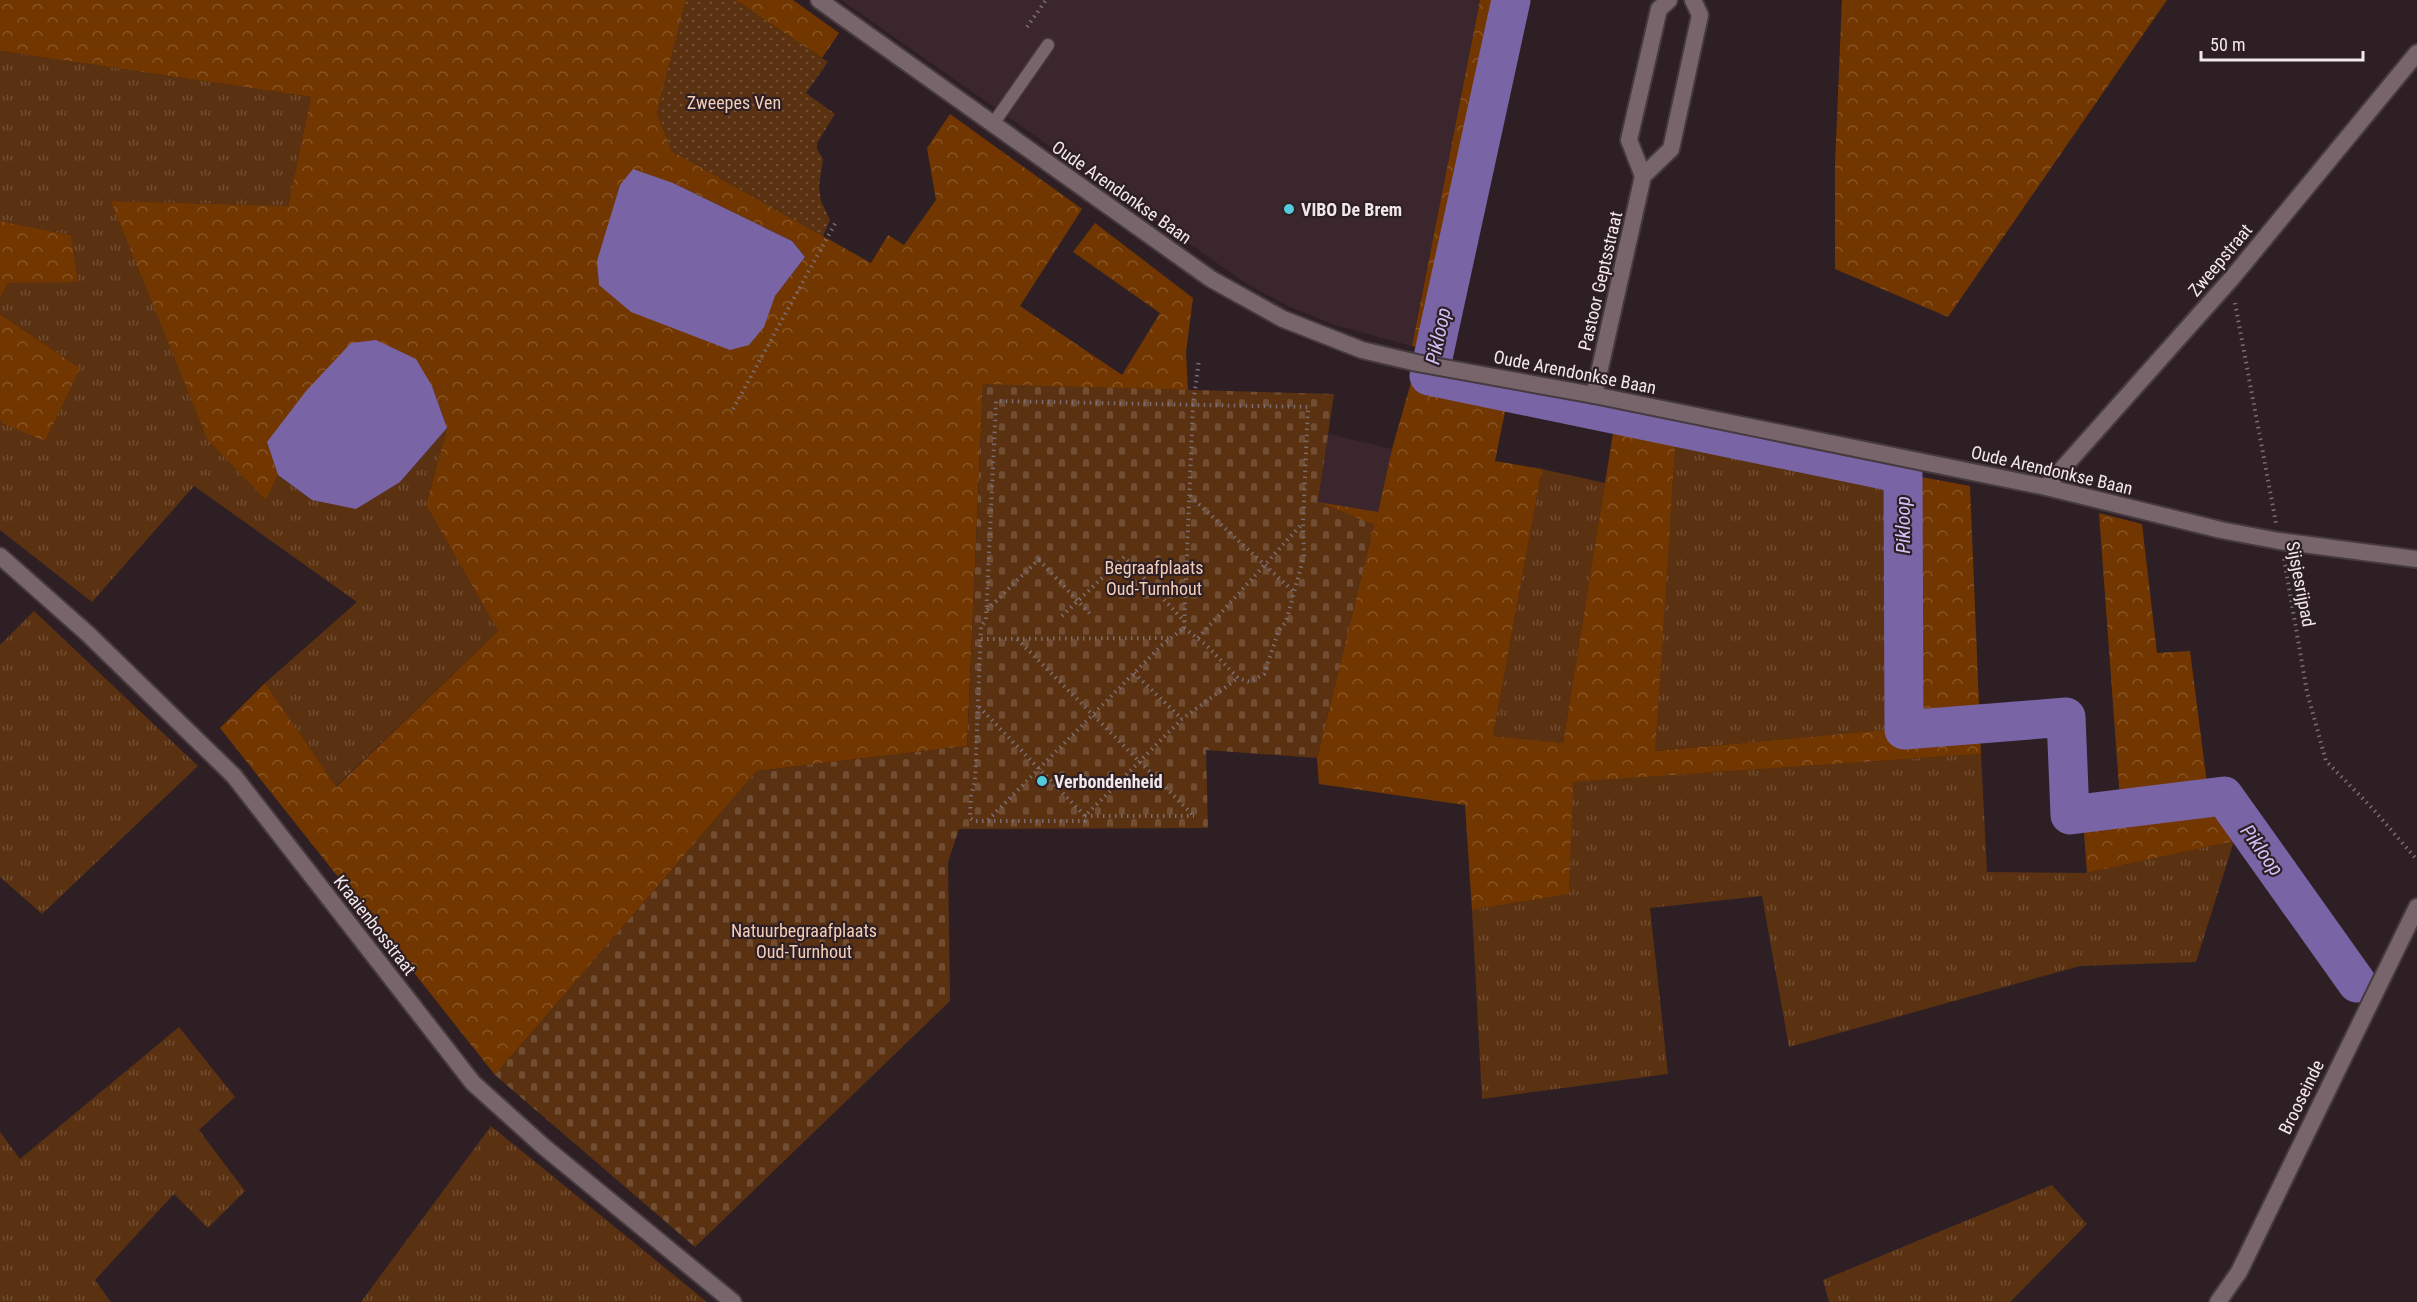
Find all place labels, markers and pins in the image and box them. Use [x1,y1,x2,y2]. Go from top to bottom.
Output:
place label: VIBO De Brem [1301,199,1402,220]
marker: VIBO De Brem [1282,202,1296,216]
place label: Verbondenheid [1054,771,1163,792]
marker: Verbondenheid [1035,774,1049,788]

